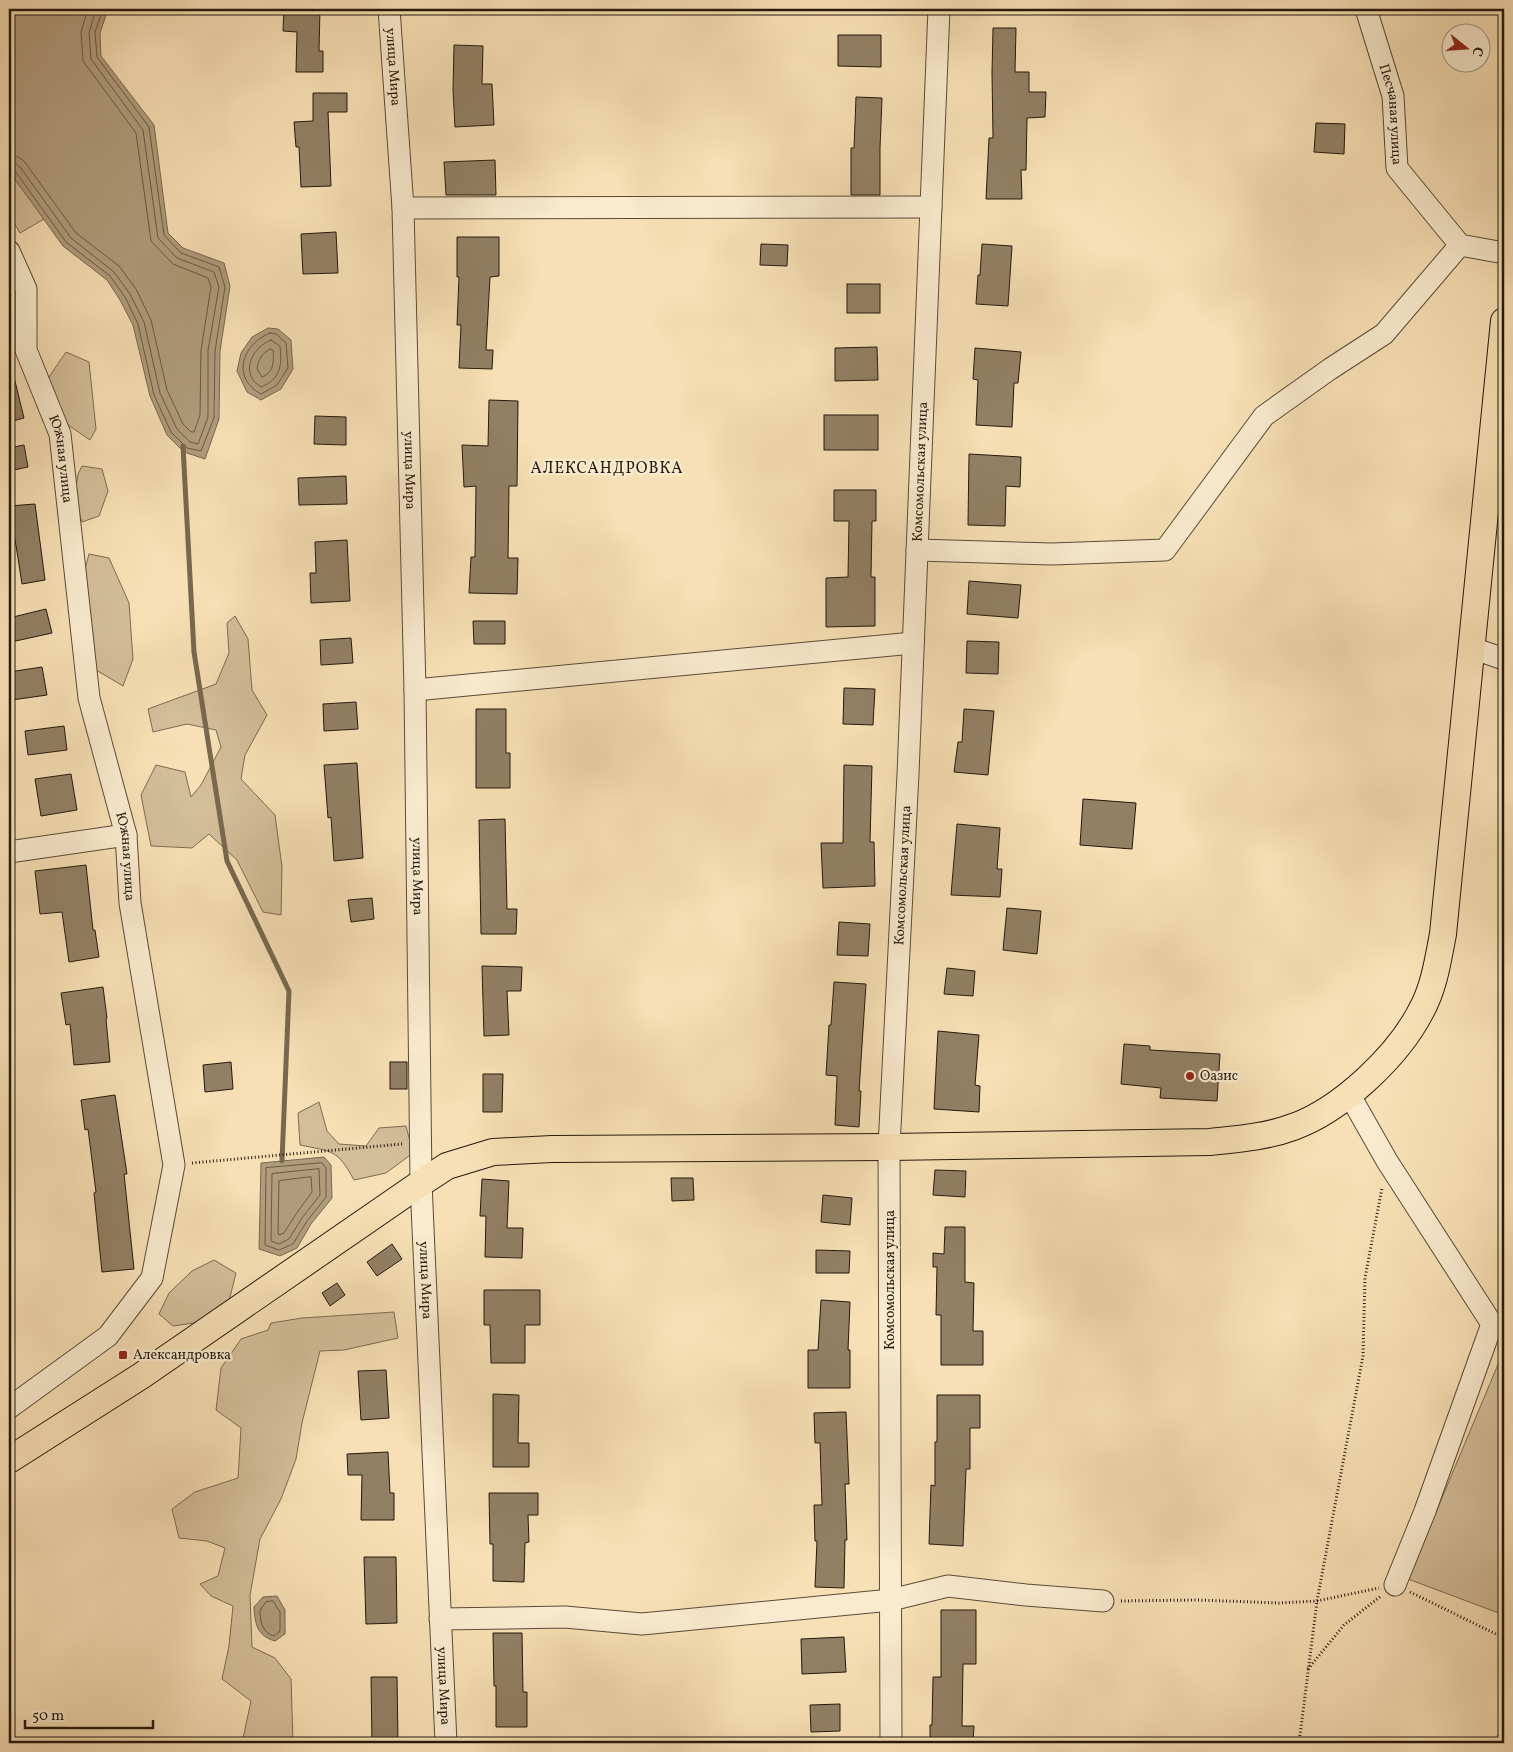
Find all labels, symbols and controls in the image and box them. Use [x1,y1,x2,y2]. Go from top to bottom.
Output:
north arrow [1440,22,1490,72]
street label: улица Мира [381,27,405,107]
text: С [1467,44,1487,58]
street label: Песчаная улица [1374,61,1406,165]
street label: Комсомольская улица [908,401,933,542]
street label: Южная улица [44,412,77,504]
street label: улица Мира [399,431,420,510]
district label: АЛЕКСАНДРОВКА [530,458,684,480]
street label: Комсомольская улица [890,805,916,946]
street label: Южная улица [111,810,139,901]
street label: улица Мира [407,837,427,916]
place label: Оазис [1200,1067,1238,1086]
marker: Оазис [1184,1070,1196,1082]
street label: Комсомольская улица [881,1210,900,1350]
street label: улица Мира [414,1241,437,1320]
place label: Александровка [133,1346,231,1365]
marker: Александровка [117,1349,129,1361]
street label: улица Мира [432,1646,455,1725]
scale bar [25,1697,152,1729]
text: 50 m [32,1706,64,1727]

